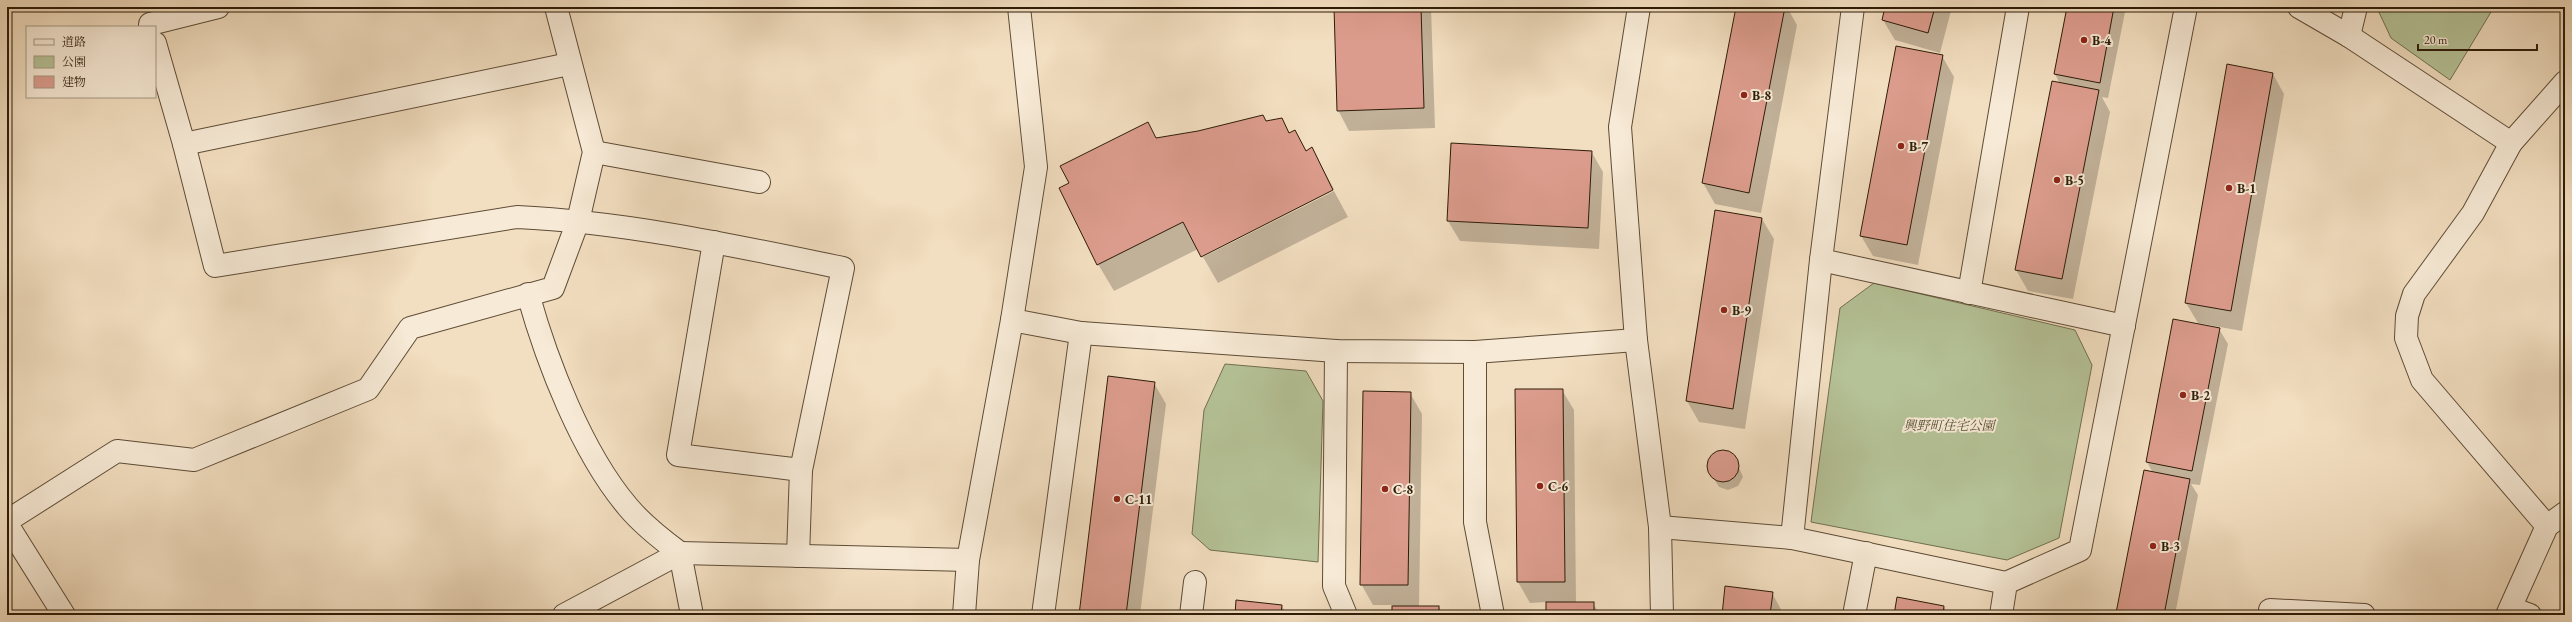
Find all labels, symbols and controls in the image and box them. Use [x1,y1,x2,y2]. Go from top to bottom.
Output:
legend [26,26,156,98]
scale bar [2418,26,2537,52]
place label: B-4 [2092,32,2111,49]
text: 20 m [2424,32,2448,48]
text: 道路 [62,34,86,50]
marker: B-4 [2079,35,2089,45]
text: 公園 [62,54,86,70]
text: 建物 [62,74,86,90]
place label: B-8 [1752,87,1771,104]
marker: B-8 [1739,90,1749,100]
place label: B-7 [1909,138,1928,155]
marker: B-7 [1896,141,1906,151]
place label: B-5 [2065,172,2084,189]
marker: B-5 [2052,175,2062,185]
place label: B-1 [2237,180,2256,197]
marker: B-1 [2224,183,2234,193]
place label: B-9 [1732,302,1751,319]
marker: B-9 [1719,305,1729,315]
place label: B-2 [2191,387,2210,404]
marker: B-2 [2178,390,2188,400]
park label: 興野町住宅公園 [1903,417,1996,434]
place label: C-6 [1548,478,1568,495]
place label: C-8 [1393,481,1413,498]
marker: C-6 [1535,481,1545,491]
marker: C-8 [1380,484,1390,494]
place label: C-11 [1125,491,1152,508]
marker: C-11 [1112,494,1122,504]
place label: B-3 [2161,538,2180,555]
marker: B-3 [2148,541,2158,551]

